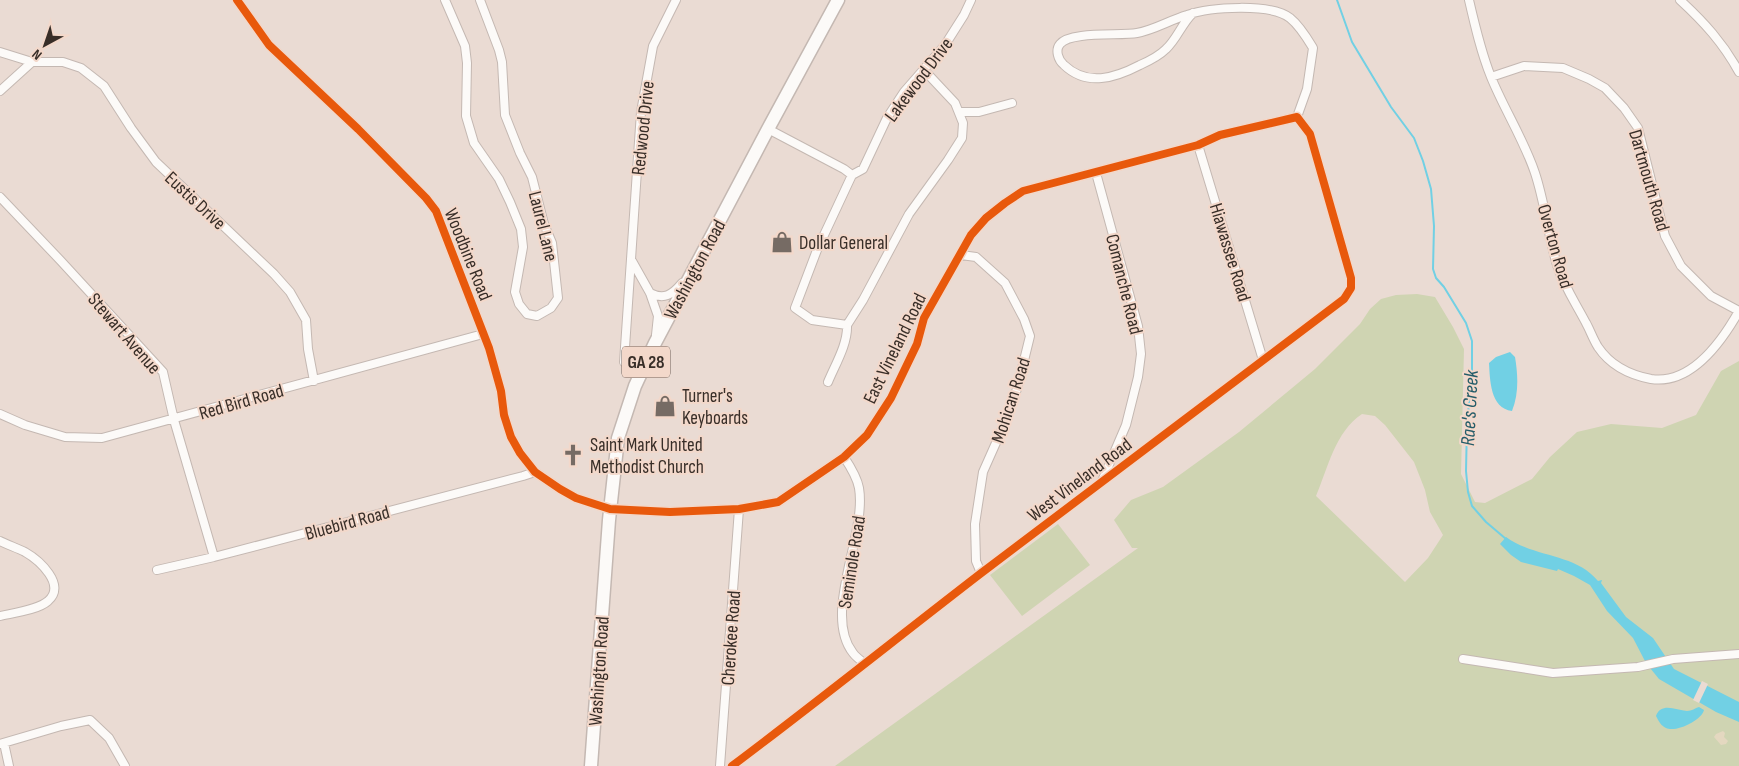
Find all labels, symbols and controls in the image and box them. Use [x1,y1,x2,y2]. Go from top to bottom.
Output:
north arrow [20,20,70,70]
street label: Lakewood Drive [880,33,958,126]
text: N [29,46,45,63]
street label: Redwood Drive [627,80,660,176]
street label: Dartmouth Road [1623,127,1674,234]
street label: Eustis Drive [160,167,230,235]
street label: Laurel Lane [523,189,562,264]
street label: Hiawassee Road [1204,201,1255,304]
street label: Overton Road [1532,202,1577,291]
street label: Woodbine Road [439,205,497,304]
street label: Washington Road [659,216,731,324]
shop icon: Dollar General [769,229,795,255]
place label: Dollar General [799,232,888,255]
street label: Comanche Road [1100,232,1147,337]
street label: Stewart Avenue [82,289,165,379]
street label: East Vineland Road [859,290,932,408]
road number: GA 28 [622,347,670,378]
street label: Mohican Road [987,355,1036,446]
water label: Rae's Creek [1456,369,1484,447]
street label: Red Bird Road [196,379,286,425]
place label: Turner's Keyboards [682,385,748,430]
shop icon: Turner's Keyboards [652,393,678,419]
street label: West Vineland Road [1023,433,1137,527]
place label: Saint Mark United Methodist Church [590,434,704,479]
church icon: Saint Mark United Methodist Church [560,442,586,468]
street label: Bluebird Road [303,501,392,546]
street label: Seminole Road [834,514,871,610]
street label: Cherokee Road [717,590,746,686]
street label: Washington Road [584,616,615,727]

